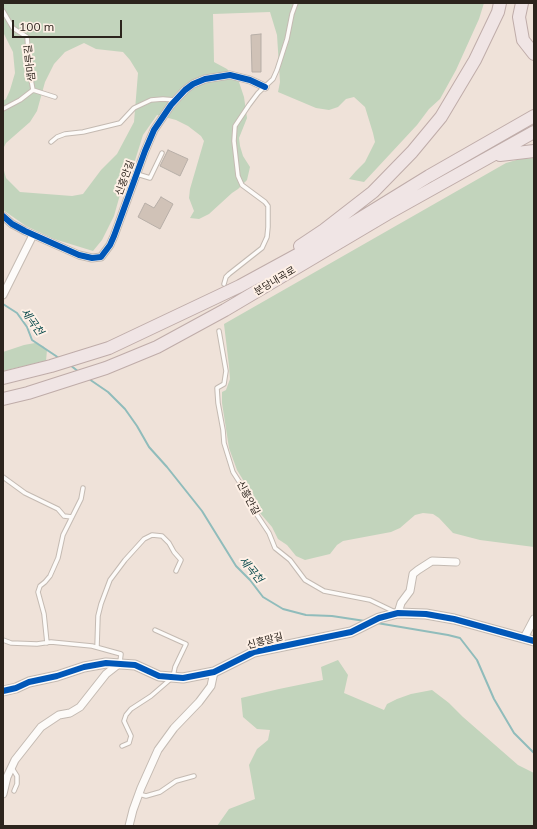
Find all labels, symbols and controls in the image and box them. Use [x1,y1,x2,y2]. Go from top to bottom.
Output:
scale bar [14,12,124,38]
text: 100 m [19,19,54,34]
street label: 샘마루길 [22,44,38,82]
street label: 신흥안길 [113,159,137,197]
street label: 분당내곡로 [252,264,298,298]
water label: 세곡천 [18,306,46,338]
street label: 신흥안길 [234,479,262,517]
water label: 세곡천 [236,554,266,586]
street label: 신흥말길 [246,630,284,652]

